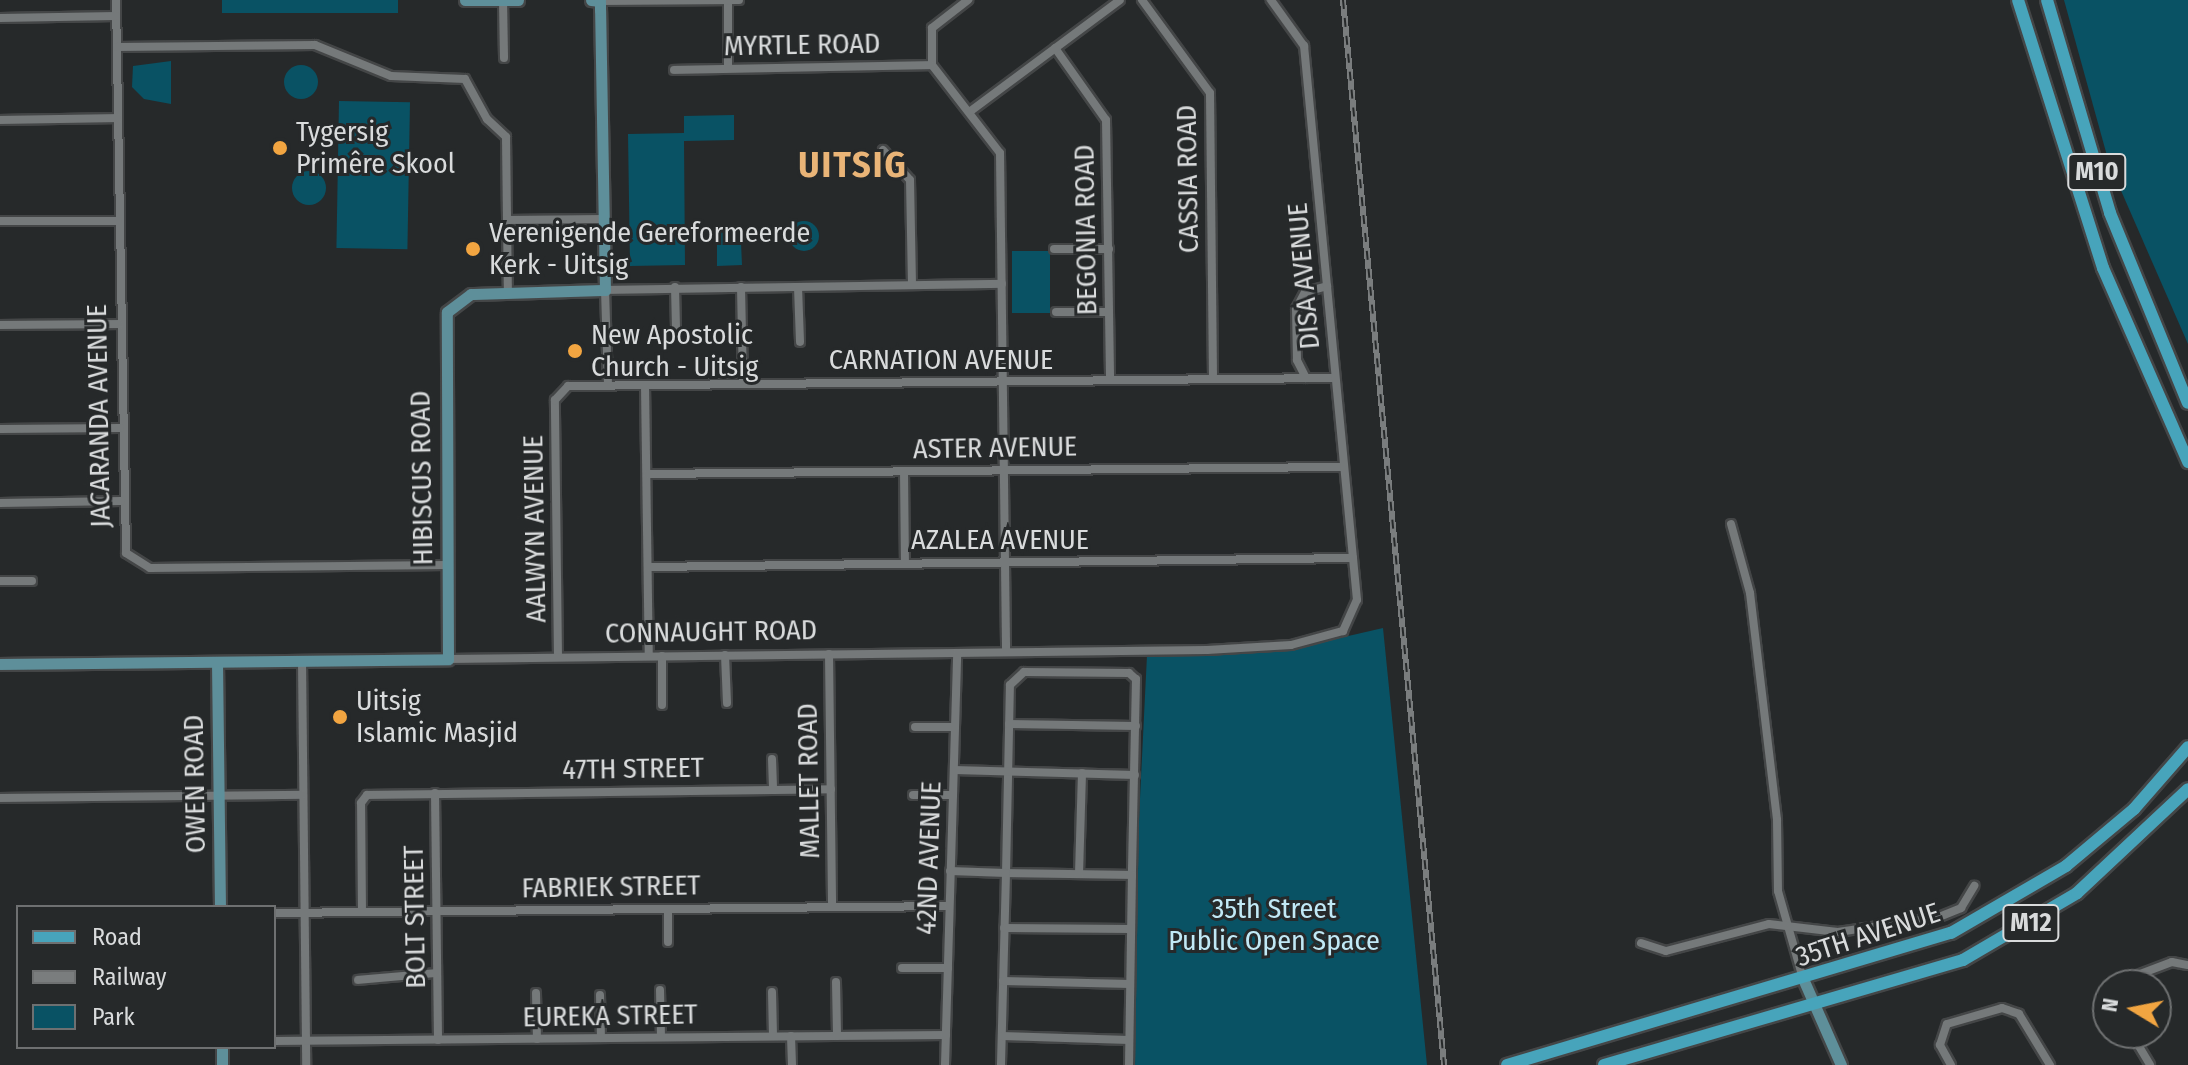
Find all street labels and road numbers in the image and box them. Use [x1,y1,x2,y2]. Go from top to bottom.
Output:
street label: MYRTLE ROAD [723,27,881,63]
street label: CASSIA ROAD [1170,105,1206,253]
street label: BEGONIA ROAD [1068,144,1104,316]
road number: M10 [2067,150,2127,194]
street label: DISA AVENUE [1281,201,1327,351]
street label: JACARANDA AVENUE [80,304,118,528]
street label: CARNATION AVENUE [829,343,1053,377]
street label: HIBISCUS ROAD [404,390,440,566]
street label: ASTER AVENUE [913,430,1077,466]
street label: AALWYN AVENUE [517,435,553,623]
street label: AZALEA AVENUE [911,523,1089,557]
street label: CONNAUGHT ROAD [605,613,817,651]
street label: MALLET ROAD [791,703,827,859]
street label: OWEN ROAD [177,714,213,854]
street label: 47TH STREET [562,751,704,787]
street label: 42ND AVENUE [910,781,948,935]
street label: BOLT STREET [397,845,433,989]
street label: FABRIEK STREET [521,869,701,905]
street label: 35TH AVENUE [1792,896,1944,974]
road number: M12 [2001,901,2061,945]
street label: EUREKA STREET [522,998,698,1034]

